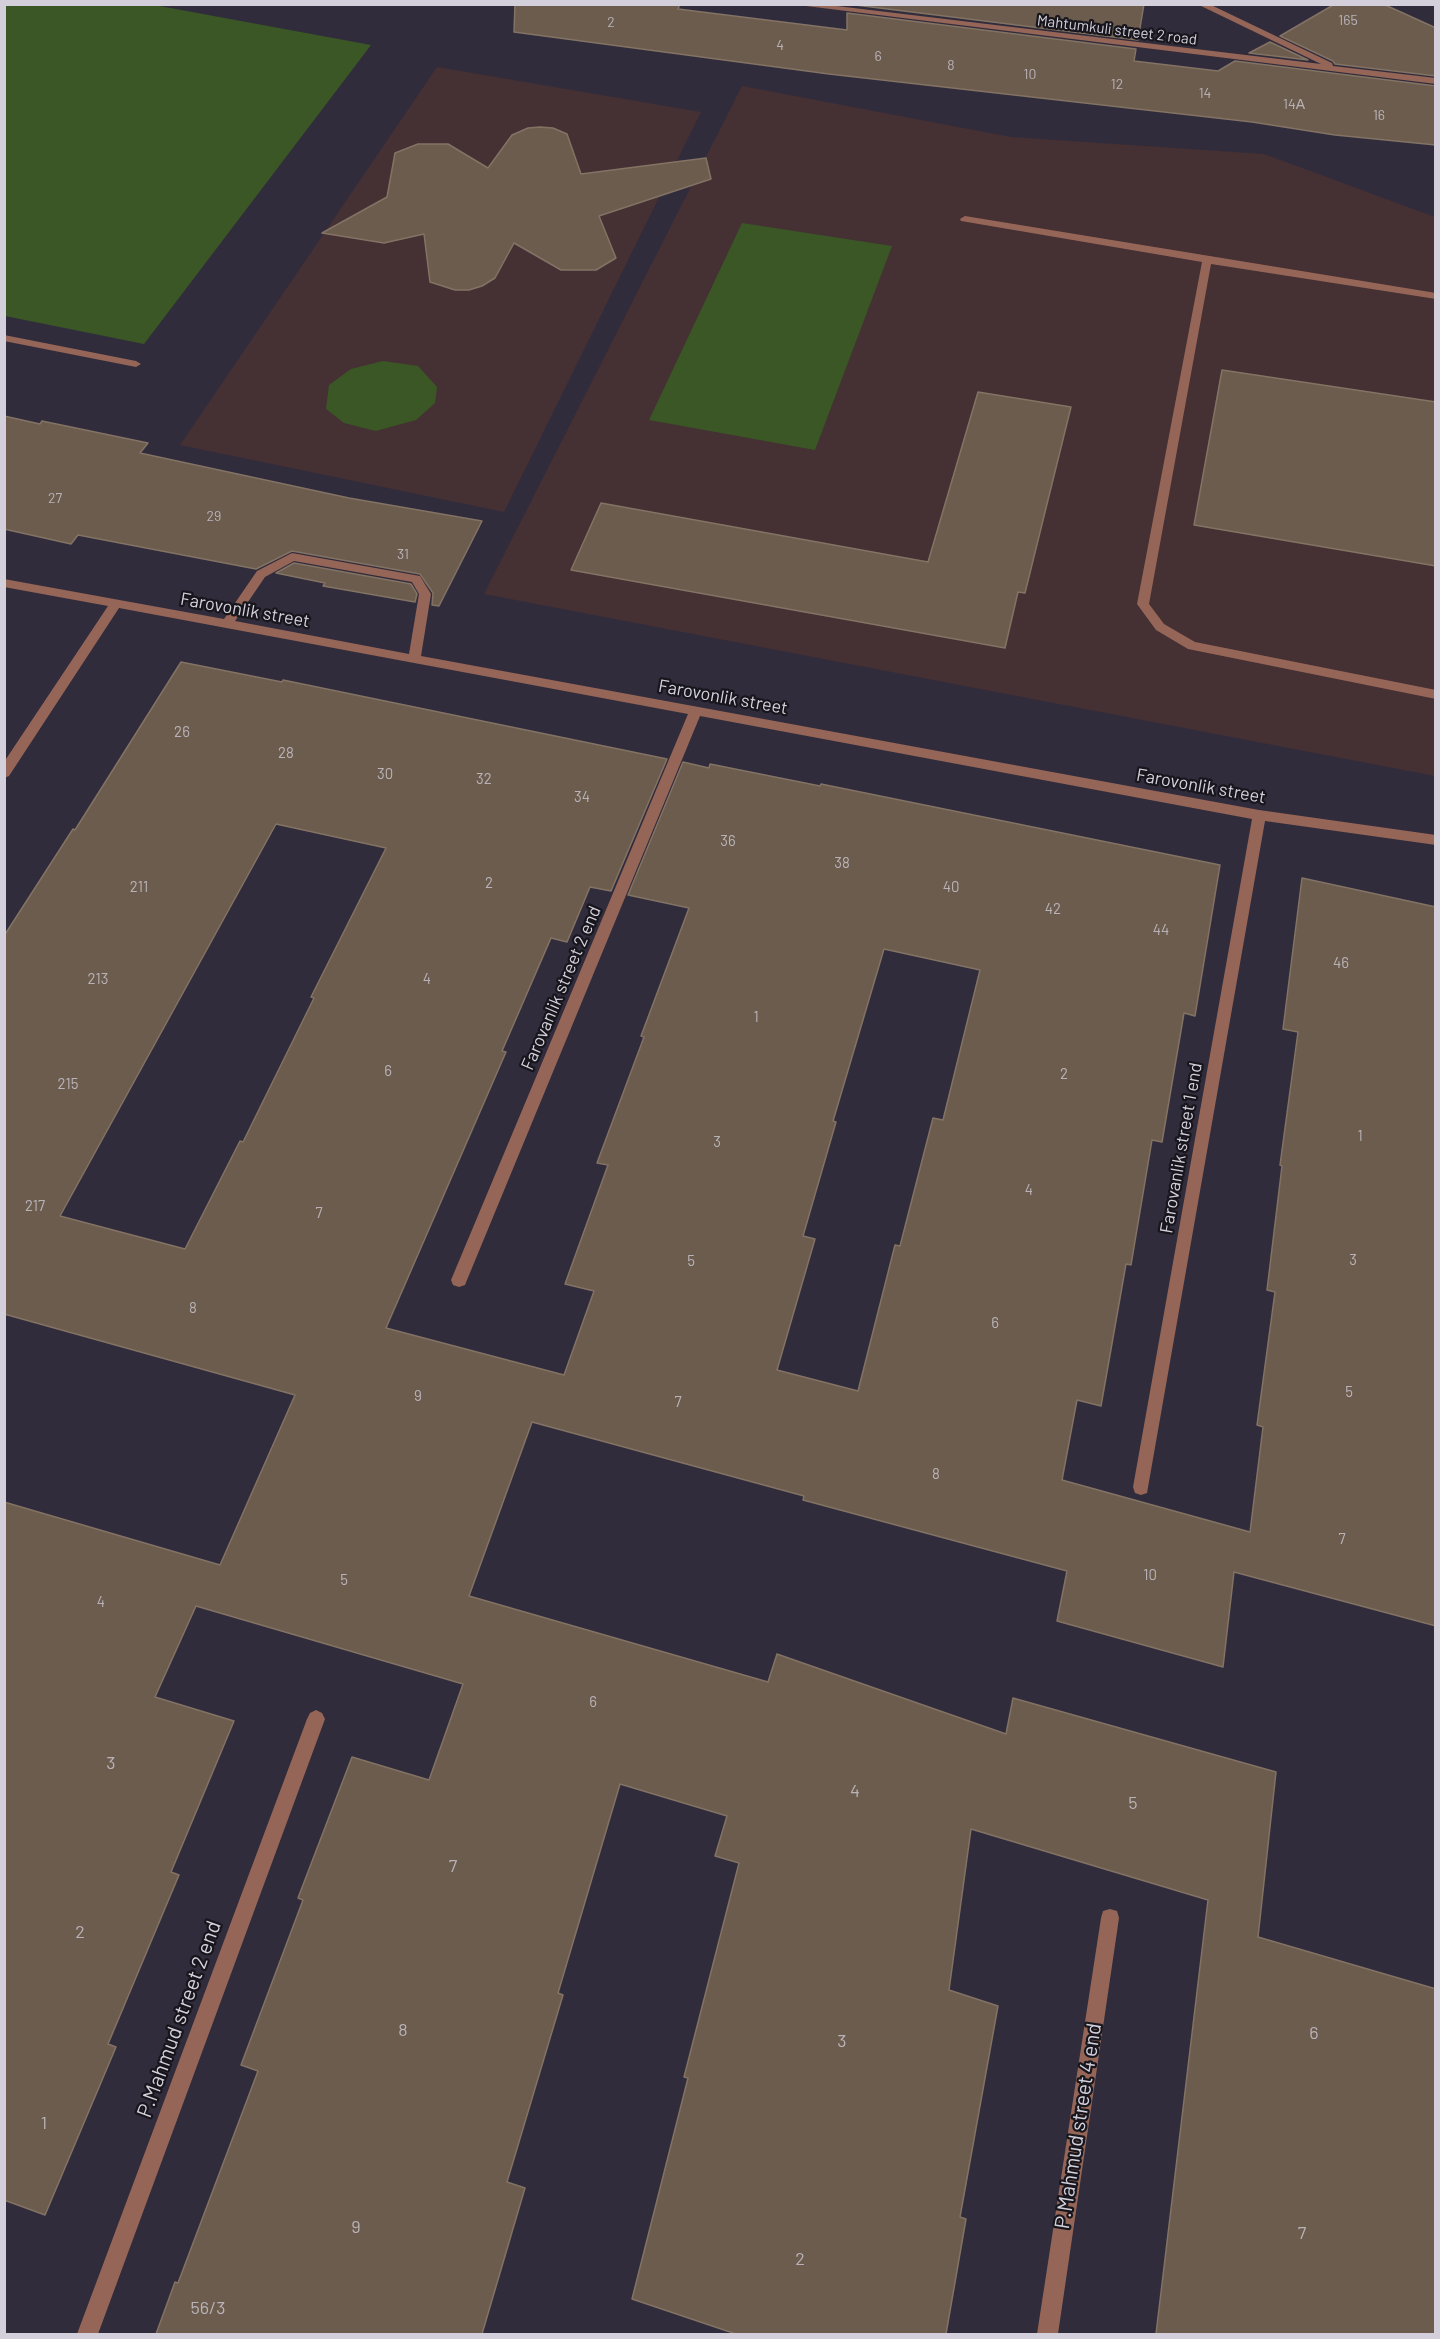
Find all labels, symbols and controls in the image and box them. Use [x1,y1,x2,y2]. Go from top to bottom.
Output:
street label: Mahtumkuli street 2 road [1036,11,1198,49]
house number: 165 [1338,12,1358,28]
house number: 2 [607,14,615,30]
house number: 4 [776,37,784,53]
house number: 6 [874,48,882,64]
house number: 8 [947,57,955,73]
house number: 10 [1024,66,1036,82]
house number: 12 [1111,76,1123,92]
house number: 14 [1199,85,1211,101]
house number: 14А [1283,96,1305,112]
house number: 16 [1373,107,1385,123]
house number: 27 [48,490,62,506]
house number: 29 [207,508,221,524]
house number: 31 [397,546,409,562]
street label: Farovonlik street [179,588,311,632]
street label: Farovonlik street [657,675,789,719]
house number: 26 [174,723,190,741]
house number: 28 [278,744,294,762]
street label: Farovonlik street [1135,764,1267,808]
house number: 30 [377,765,393,783]
house number: 32 [476,770,492,788]
house number: 34 [574,788,590,806]
house number: 36 [720,832,736,850]
house number: 38 [834,854,850,872]
house number: 2 [485,874,493,892]
house number: 211 [130,878,148,896]
house number: 40 [943,878,959,896]
house number: 42 [1045,900,1061,918]
street label: Farovanlik street 2 end [517,903,605,1073]
house number: 44 [1153,921,1169,939]
house number: 46 [1333,954,1349,972]
house number: 213 [88,970,108,988]
house number: 4 [423,970,431,988]
house number: 1 [753,1008,759,1026]
street label: Farovanlik street 1 end [1155,1061,1207,1235]
house number: 6 [384,1062,392,1080]
house number: 2 [1060,1065,1068,1083]
house number: 215 [58,1075,78,1093]
house number: 1 [1357,1127,1363,1145]
house number: 3 [713,1133,721,1151]
house number: 4 [1025,1181,1033,1199]
house number: 217 [25,1197,45,1215]
house number: 7 [315,1204,323,1222]
house number: 3 [1349,1251,1357,1269]
house number: 5 [687,1252,695,1270]
house number: 8 [189,1299,197,1317]
house number: 6 [991,1314,999,1332]
house number: 5 [1345,1383,1353,1401]
house number: 9 [414,1387,422,1405]
house number: 7 [674,1393,682,1411]
house number: 8 [932,1465,940,1483]
house number: 7 [1338,1530,1346,1548]
house number: 10 [1143,1566,1157,1584]
house number: 5 [340,1571,348,1589]
house number: 4 [97,1593,105,1611]
house number: 6 [589,1693,597,1711]
house number: 3 [106,1752,116,1774]
house number: 4 [850,1780,860,1802]
house number: 5 [1128,1792,1138,1814]
house number: 7 [449,1855,457,1877]
street label: P.Mahmud street 2 end [132,1917,226,2121]
house number: 2 [75,1921,85,1943]
house number: 8 [398,2019,408,2041]
street label: P.Mahmud street 4 end [1049,2021,1107,2231]
house number: 6 [1309,2022,1319,2044]
house number: 3 [837,2030,847,2052]
house number: 1 [41,2112,47,2134]
house number: 9 [351,2216,361,2238]
house number: 7 [1298,2222,1306,2244]
house number: 2 [795,2248,805,2270]
house number: 56/3 [191,2297,225,2319]

